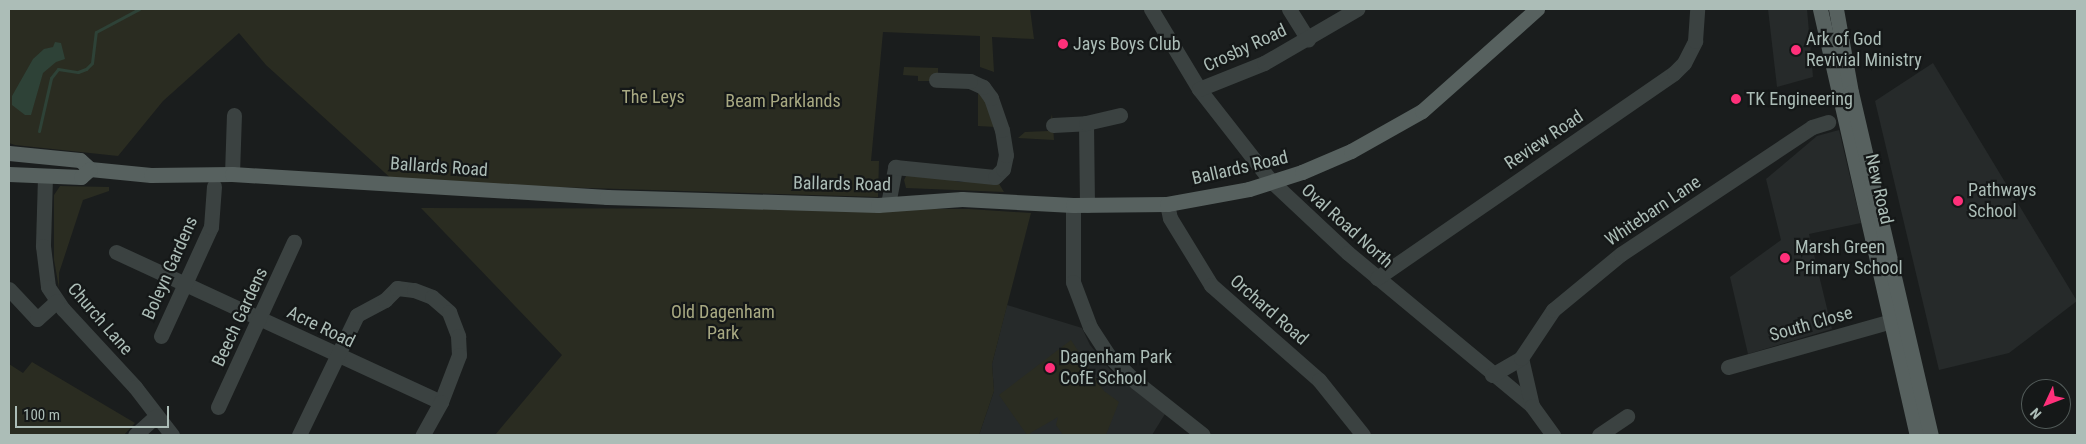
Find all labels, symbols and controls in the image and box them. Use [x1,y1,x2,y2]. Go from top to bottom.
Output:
street label: Crosby Road [1200,19,1290,77]
place label: Ark of God Revivial Ministry [1806,29,1922,72]
place label: Jays Boys Club [1073,33,1181,55]
marker: Jays Boys Club [1057,38,1069,50]
marker: Ark of God Revivial Ministry [1790,44,1802,56]
park label: The Leys [621,86,685,108]
place label: TK Engineering [1746,88,1853,110]
park label: Beam Parklands [725,90,841,112]
marker: TK Engineering [1730,93,1742,105]
street label: Review Road [1501,106,1587,174]
street label: Ballards Road [1190,146,1290,190]
street label: New Road [1860,152,1898,226]
street label: Ballards Road [389,153,489,181]
street label: Whitebarn Lane [1601,171,1705,251]
street label: Ballards Road [793,172,891,196]
street label: Oval Road North [1297,179,1397,273]
place label: Pathways School [1968,180,2036,222]
marker: Pathways School [1952,195,1964,207]
street label: Boleyn Gardens [138,213,202,323]
place label: Marsh Green Primary School [1795,237,1903,280]
marker: Marsh Green Primary School [1779,252,1791,264]
street label: Beech Gardens [208,264,272,370]
street label: Orchard Road [1226,270,1312,350]
street label: Church Lane [63,279,137,359]
street label: Acre Road [284,301,358,353]
park label: Old Dagenham Park [671,302,775,344]
street label: South Close [1767,302,1855,346]
place label: Dagenham Park CofE School [1060,347,1172,389]
marker: Dagenham Park CofE School [1044,362,1056,374]
north arrow [2021,379,2071,429]
scale bar [18,396,171,428]
text: N [2027,405,2045,422]
text: 100 m [23,406,60,424]

